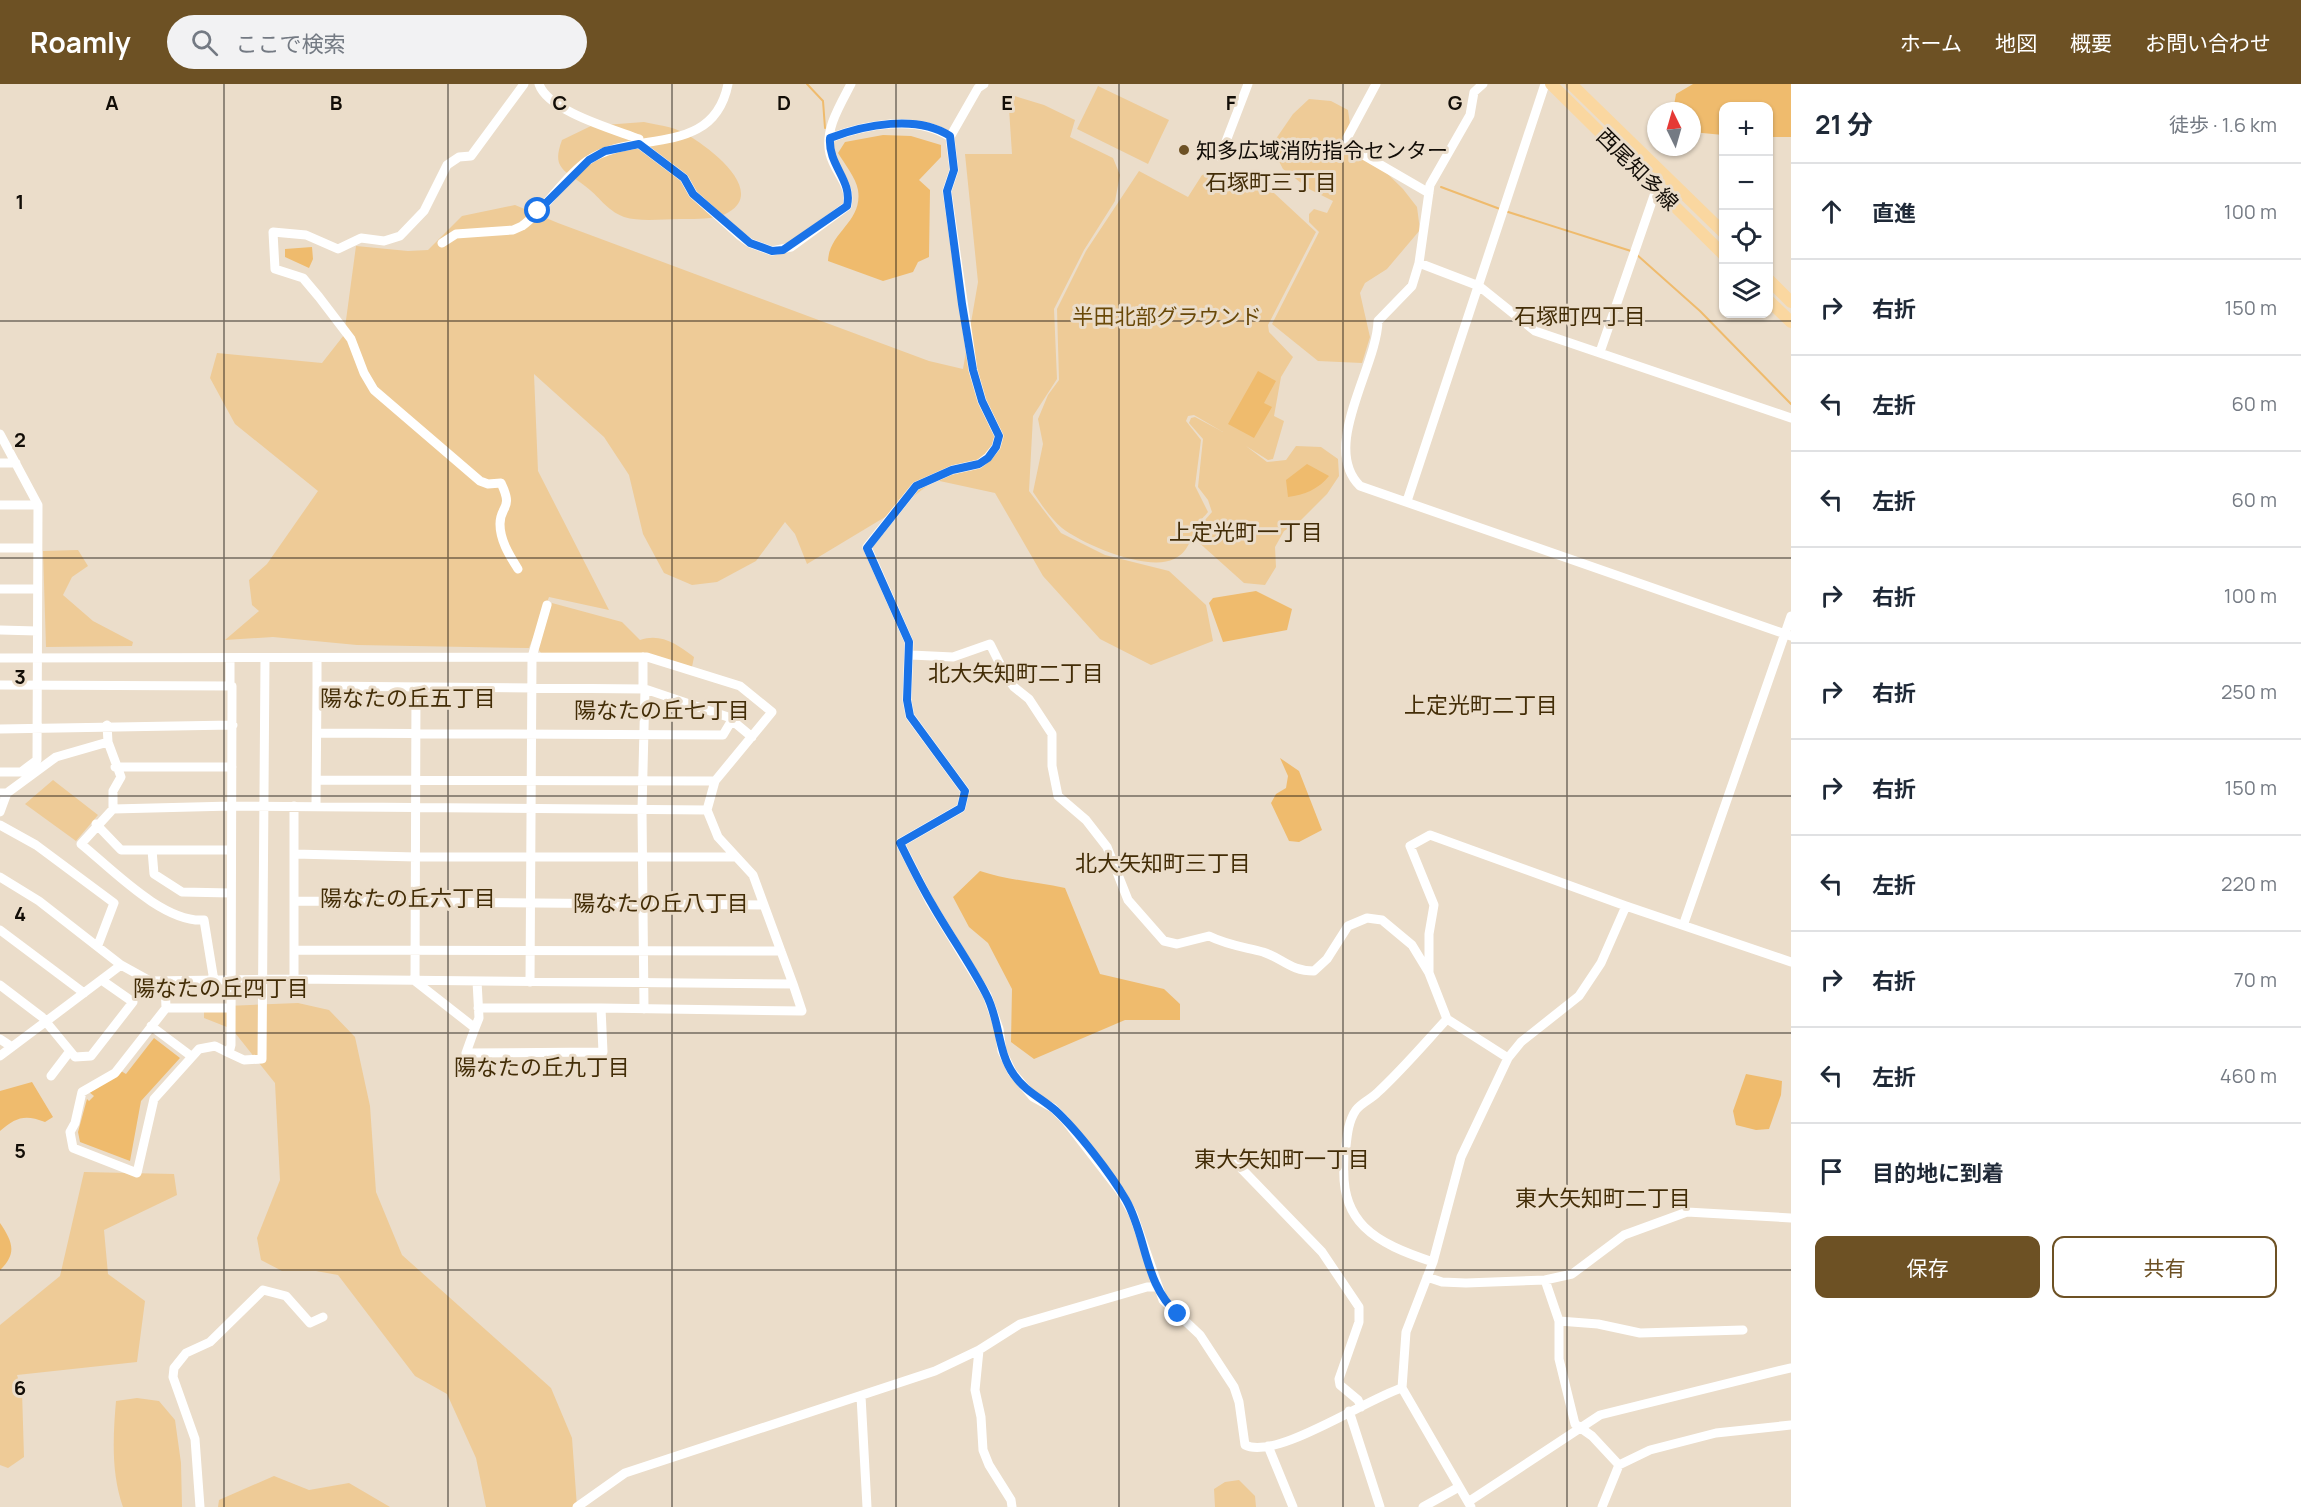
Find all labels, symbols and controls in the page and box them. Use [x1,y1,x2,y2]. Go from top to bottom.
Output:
search box [167,15,587,69]
text: Roamly [30,23,131,61]
icon: search [188,26,221,59]
text: ここで検索 [236,29,346,59]
text: ホーム [1900,29,1962,57]
text: 地図 [1995,29,2037,57]
text: 概要 [2070,29,2112,57]
text: お問い合わせ [2145,29,2271,57]
text: A [105,89,119,116]
text: B [330,89,343,116]
text: C [553,89,567,116]
text: D [777,89,791,116]
text: E [1001,89,1013,116]
text: F [1226,89,1237,116]
text: G [1448,89,1463,116]
north arrow [1647,102,1701,156]
map controls [1719,102,1773,318]
button: + [1719,102,1773,156]
text: 21 分 [1815,106,1873,142]
text: 徒歩 · 1.6 km [2169,111,2277,138]
street label: 西尾知多線 [1591,122,1685,216]
place label: 知多広域消防指令センター [1196,136,1448,164]
marker: 知多広域消防指令センター [1177,143,1191,157]
button: − [1719,156,1773,210]
district label: 石塚町三丁目 [1205,167,1337,197]
text: 1 [16,188,24,215]
icon: ahead [1815,195,1848,228]
route start [524,197,550,223]
text: 直進 [1872,198,1916,228]
text: 100 m [2224,198,2277,225]
button: locate [1719,210,1773,264]
button: layers [1719,264,1773,318]
icon: right [1815,291,1848,324]
text: 右折 [1872,294,1916,324]
text: 150 m [2224,294,2277,321]
district label: 石塚町四丁目 [1514,301,1646,331]
park label: 半田北部グラウンド [1073,302,1262,330]
icon: left [1815,387,1848,420]
text: 左折 [1872,390,1916,420]
text: 60 m [2231,390,2277,417]
text: 2 [14,426,26,453]
icon: left [1815,483,1848,516]
text: 左折 [1872,486,1916,516]
text: 60 m [2231,486,2277,513]
district label: 上定光町一丁目 [1169,517,1323,547]
icon: right [1815,579,1848,612]
text: 右折 [1872,582,1916,612]
text: 100 m [2224,582,2277,609]
district label: 北大矢知町二丁目 [928,658,1104,688]
text: 3 [14,663,26,690]
icon: right [1815,675,1848,708]
text: 右折 [1872,678,1916,708]
text: 250 m [2221,678,2277,705]
district label: 陽なたの丘五丁目 [320,683,496,713]
district label: 上定光町二丁目 [1404,690,1558,720]
district label: 陽なたの丘七丁目 [574,695,750,725]
icon: right [1815,771,1848,804]
text: 右折 [1872,774,1916,804]
text: 150 m [2224,774,2277,801]
district label: 北大矢知町三丁目 [1075,848,1251,878]
icon: left [1815,867,1848,900]
text: 左折 [1872,870,1916,900]
text: 220 m [2221,870,2277,897]
district label: 陽なたの丘六丁目 [320,883,496,913]
district label: 陽なたの丘八丁目 [573,888,749,918]
text: 4 [14,900,26,927]
icon: right [1815,963,1848,996]
text: 右折 [1872,966,1916,996]
text: 70 m [2234,966,2277,993]
district label: 陽なたの丘四丁目 [133,973,309,1003]
district label: 陽なたの丘九丁目 [454,1052,630,1082]
icon: left [1815,1059,1848,1092]
text: 左折 [1872,1062,1916,1092]
text: 460 m [2220,1062,2277,1089]
text: 5 [14,1137,26,1164]
district label: 東大矢知町一丁目 [1194,1144,1370,1174]
icon: arrive [1815,1155,1848,1188]
text: 目的地に到着 [1872,1158,2004,1188]
district label: 東大矢知町二丁目 [1515,1183,1691,1213]
button: 保存 [1815,1236,2040,1298]
button: 共有 [2052,1236,2277,1298]
route end [1164,1300,1190,1326]
text: 6 [14,1374,26,1401]

